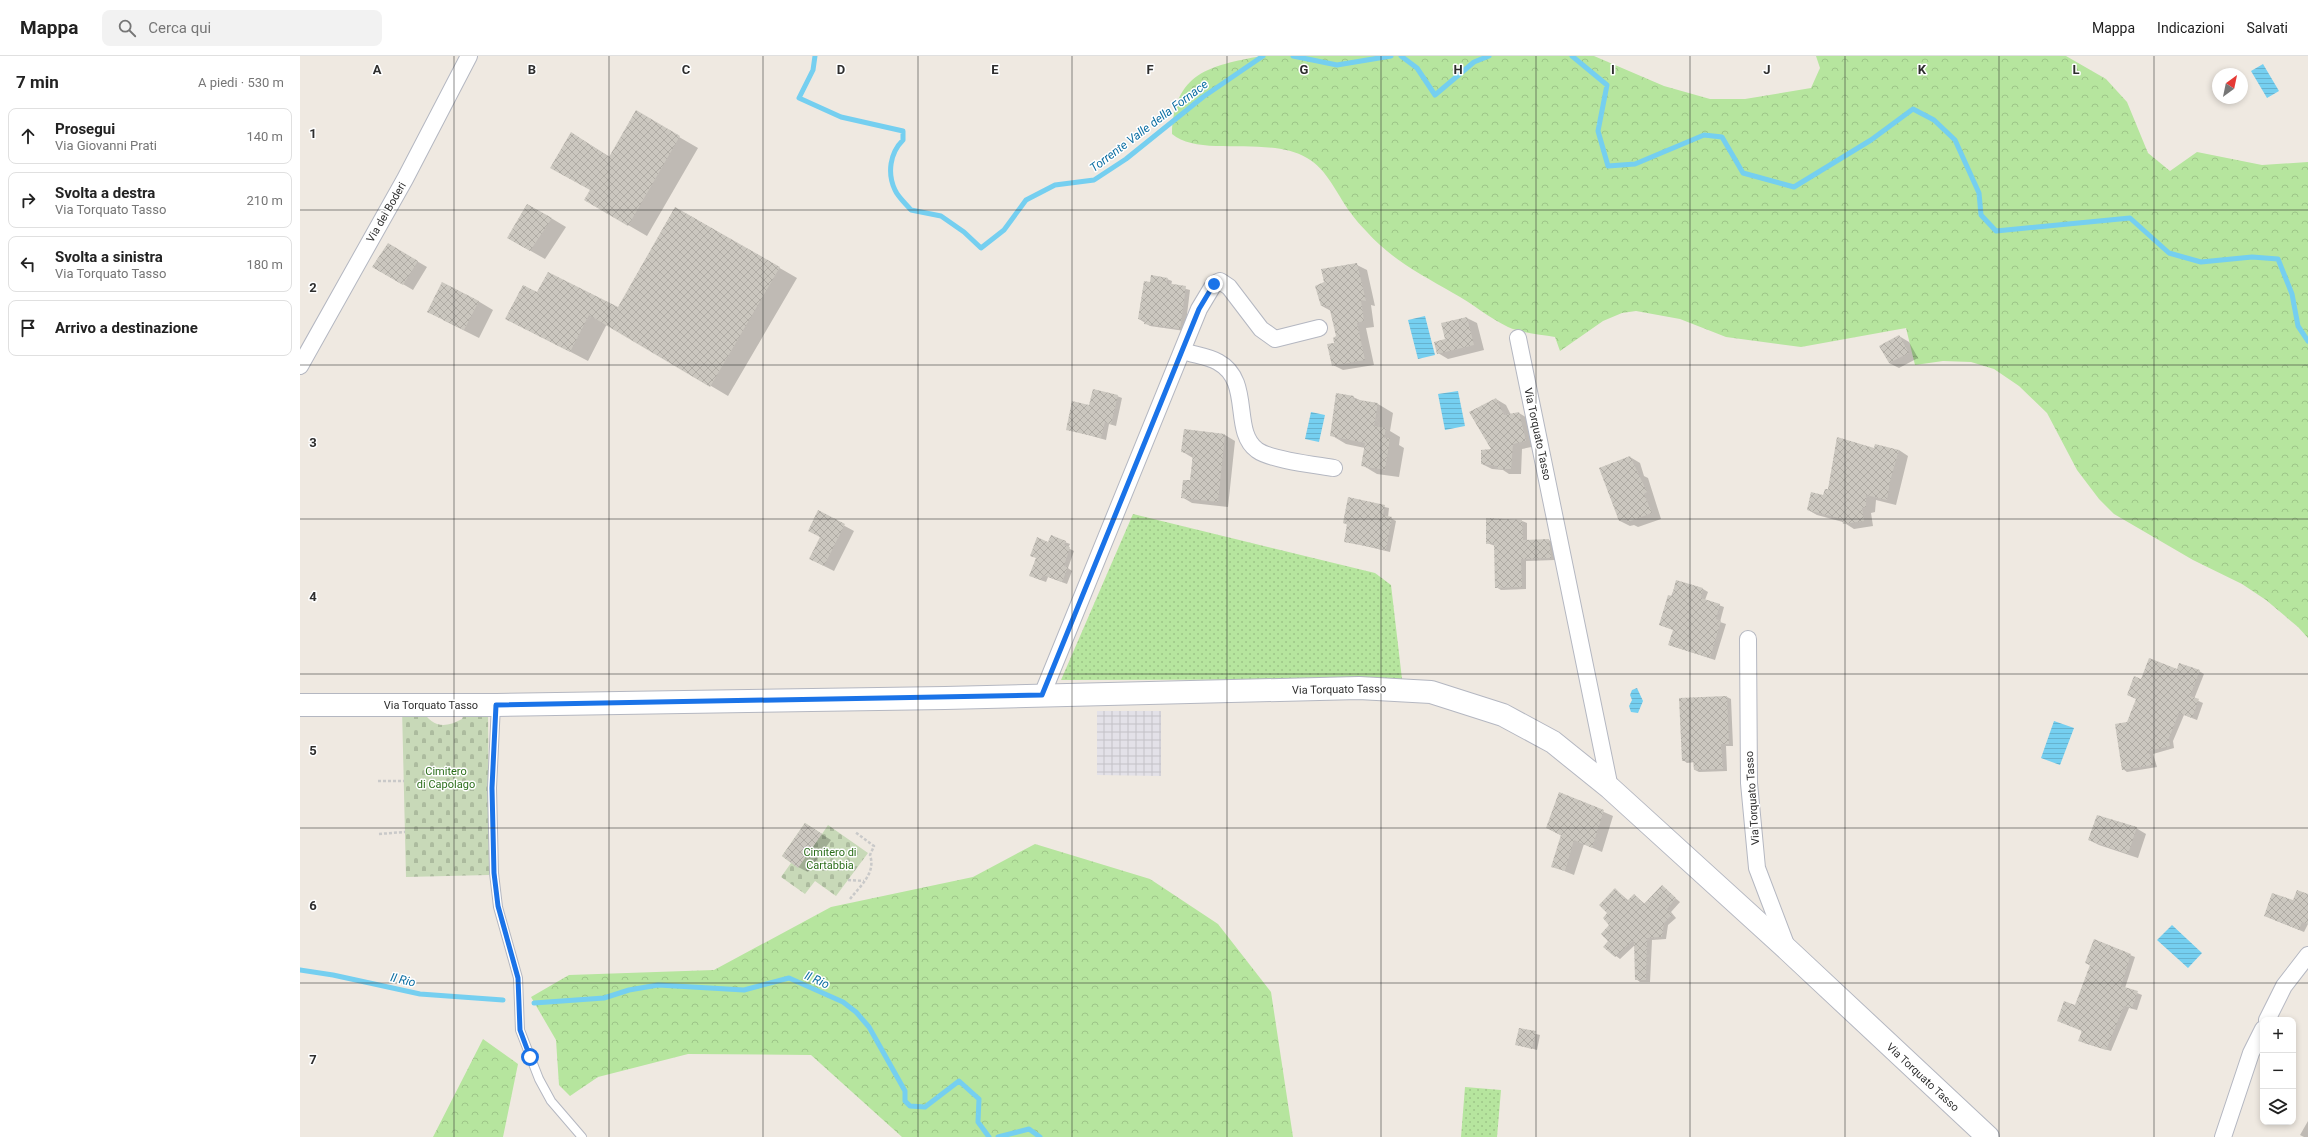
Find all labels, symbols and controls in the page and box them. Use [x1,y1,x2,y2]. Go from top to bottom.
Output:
search box [102,10,382,46]
text: Mappa [20,16,78,39]
icon: search [116,17,138,39]
text: Cerca qui [148,19,211,37]
text: Mappa [2092,20,2135,36]
text: Indicazioni [2157,20,2224,36]
text: Salvati [2246,20,2288,36]
text: A [373,62,382,77]
text: B [528,62,536,77]
text: C [682,62,691,77]
text: D [837,62,845,77]
text: E [991,62,999,77]
text: F [1146,62,1154,77]
text: G [1300,62,1309,77]
text: H [1453,62,1463,77]
text: I [1611,62,1615,77]
text: J [1763,62,1771,77]
text: K [1918,62,1927,77]
text: L [2072,62,2080,77]
north arrow [2212,68,2248,104]
text: 7 min [16,72,59,92]
text: A piedi · 530 m [198,75,284,90]
water label: Torrente Valle della Fornace [1087,77,1211,175]
text: Prosegui [55,120,115,138]
icon: ahead [17,125,39,147]
text: 1 [309,126,317,141]
text: 140 m [246,129,283,144]
text: Via Giovanni Prati [55,138,157,153]
street label: Via dei Boderi [364,180,409,245]
text: Svolta a destra [55,184,155,202]
icon: right [17,189,39,211]
text: 210 m [246,193,283,208]
text: Via Torquato Tasso [55,202,166,217]
text: Svolta a sinistra [55,248,163,266]
icon: left [17,253,39,275]
text: 180 m [246,257,283,272]
text: Via Torquato Tasso [55,266,166,281]
route end [1205,275,1223,293]
text: 2 [309,280,317,295]
icon: arrive [17,317,39,339]
text: Arrivo a destinazione [55,319,198,337]
street label: Via Torquato Tasso [1521,387,1554,482]
text: 3 [309,435,317,450]
text: 4 [309,589,317,604]
street label: Via Torquato Tasso [1292,682,1386,697]
street label: Via Torquato Tasso [384,699,478,712]
text: 5 [309,743,317,758]
street label: Via Torquato Tasso [1743,750,1762,845]
park label: Cimitero di Capolago [417,765,475,791]
park label: Cimitero di Cartabbia [803,846,857,872]
text: 6 [309,898,317,913]
water label: Il Rio [802,968,832,992]
water label: Il Rio [389,970,417,990]
map controls [2260,1017,2296,1125]
button: + [2260,1017,2296,1053]
street label: Via Torquato Tasso [1884,1040,1962,1114]
route start [521,1048,539,1066]
text: 7 [309,1052,317,1067]
button: − [2260,1053,2296,1089]
button: layers [2260,1089,2296,1125]

